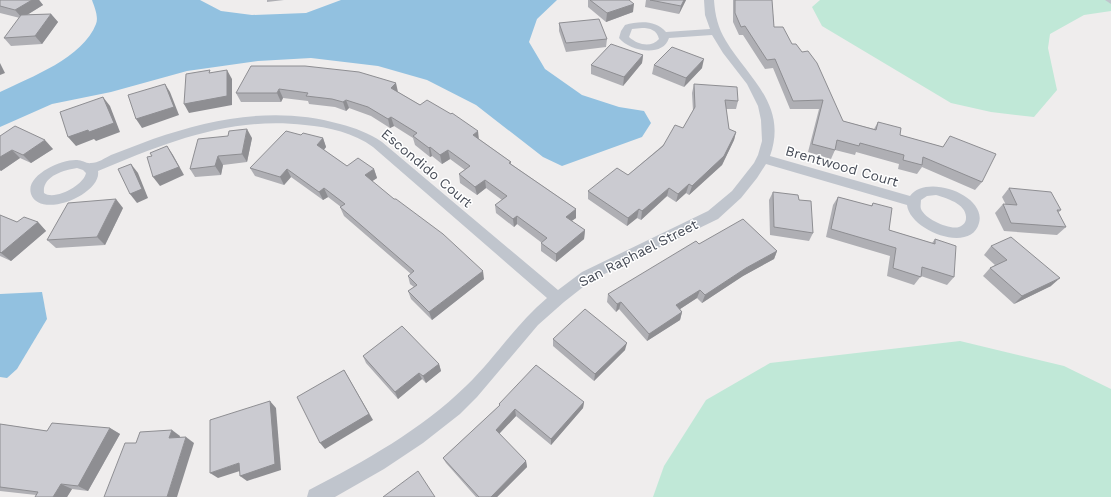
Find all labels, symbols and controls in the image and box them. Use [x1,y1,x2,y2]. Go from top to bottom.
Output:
street label: Escondido Court [378,125,476,211]
street label: Brentwood Court [784,142,900,190]
street label: San Raphael Street [576,216,700,290]

